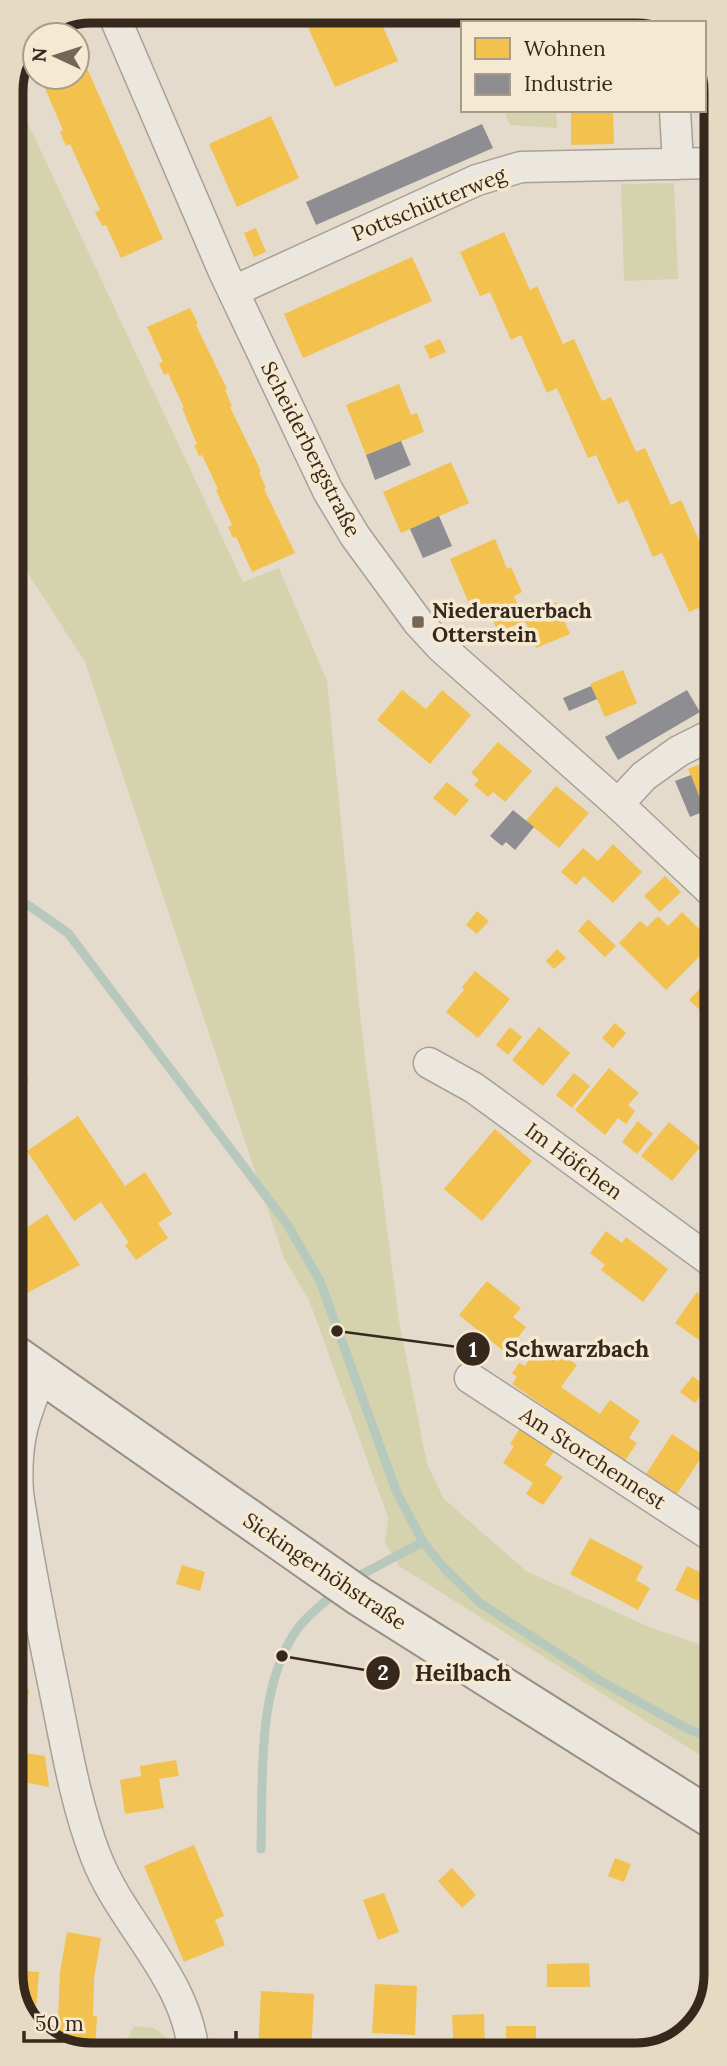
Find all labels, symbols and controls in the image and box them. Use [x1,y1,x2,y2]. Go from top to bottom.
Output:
north arrow [21,21,91,91]
legend [461,21,706,112]
text: Wohnen [524,35,606,62]
text: N [27,46,52,63]
text: Industrie [524,70,613,97]
street label: Pottschütterweg [348,161,510,247]
street label: Scheiderbergstraße [255,357,367,541]
place label: Niederauerbach Otterstein [432,597,592,648]
marker: Niederauerbach Otterstein [410,614,426,630]
street label: Im Höfchen [520,1117,628,1206]
callout: Schwarzbach [455,1327,663,1371]
text: Schwarzbach [505,1334,649,1363]
text: 1 [469,1336,477,1363]
street label: Am Storchennest [514,1400,672,1516]
street label: Sickingerhöhstraße [238,1506,412,1636]
callout: Heilbach [365,1651,525,1695]
text: Heilbach [415,1658,511,1687]
text: 2 [377,1659,389,1686]
scale bar [24,2000,236,2044]
text: 50 m [35,2010,84,2037]

